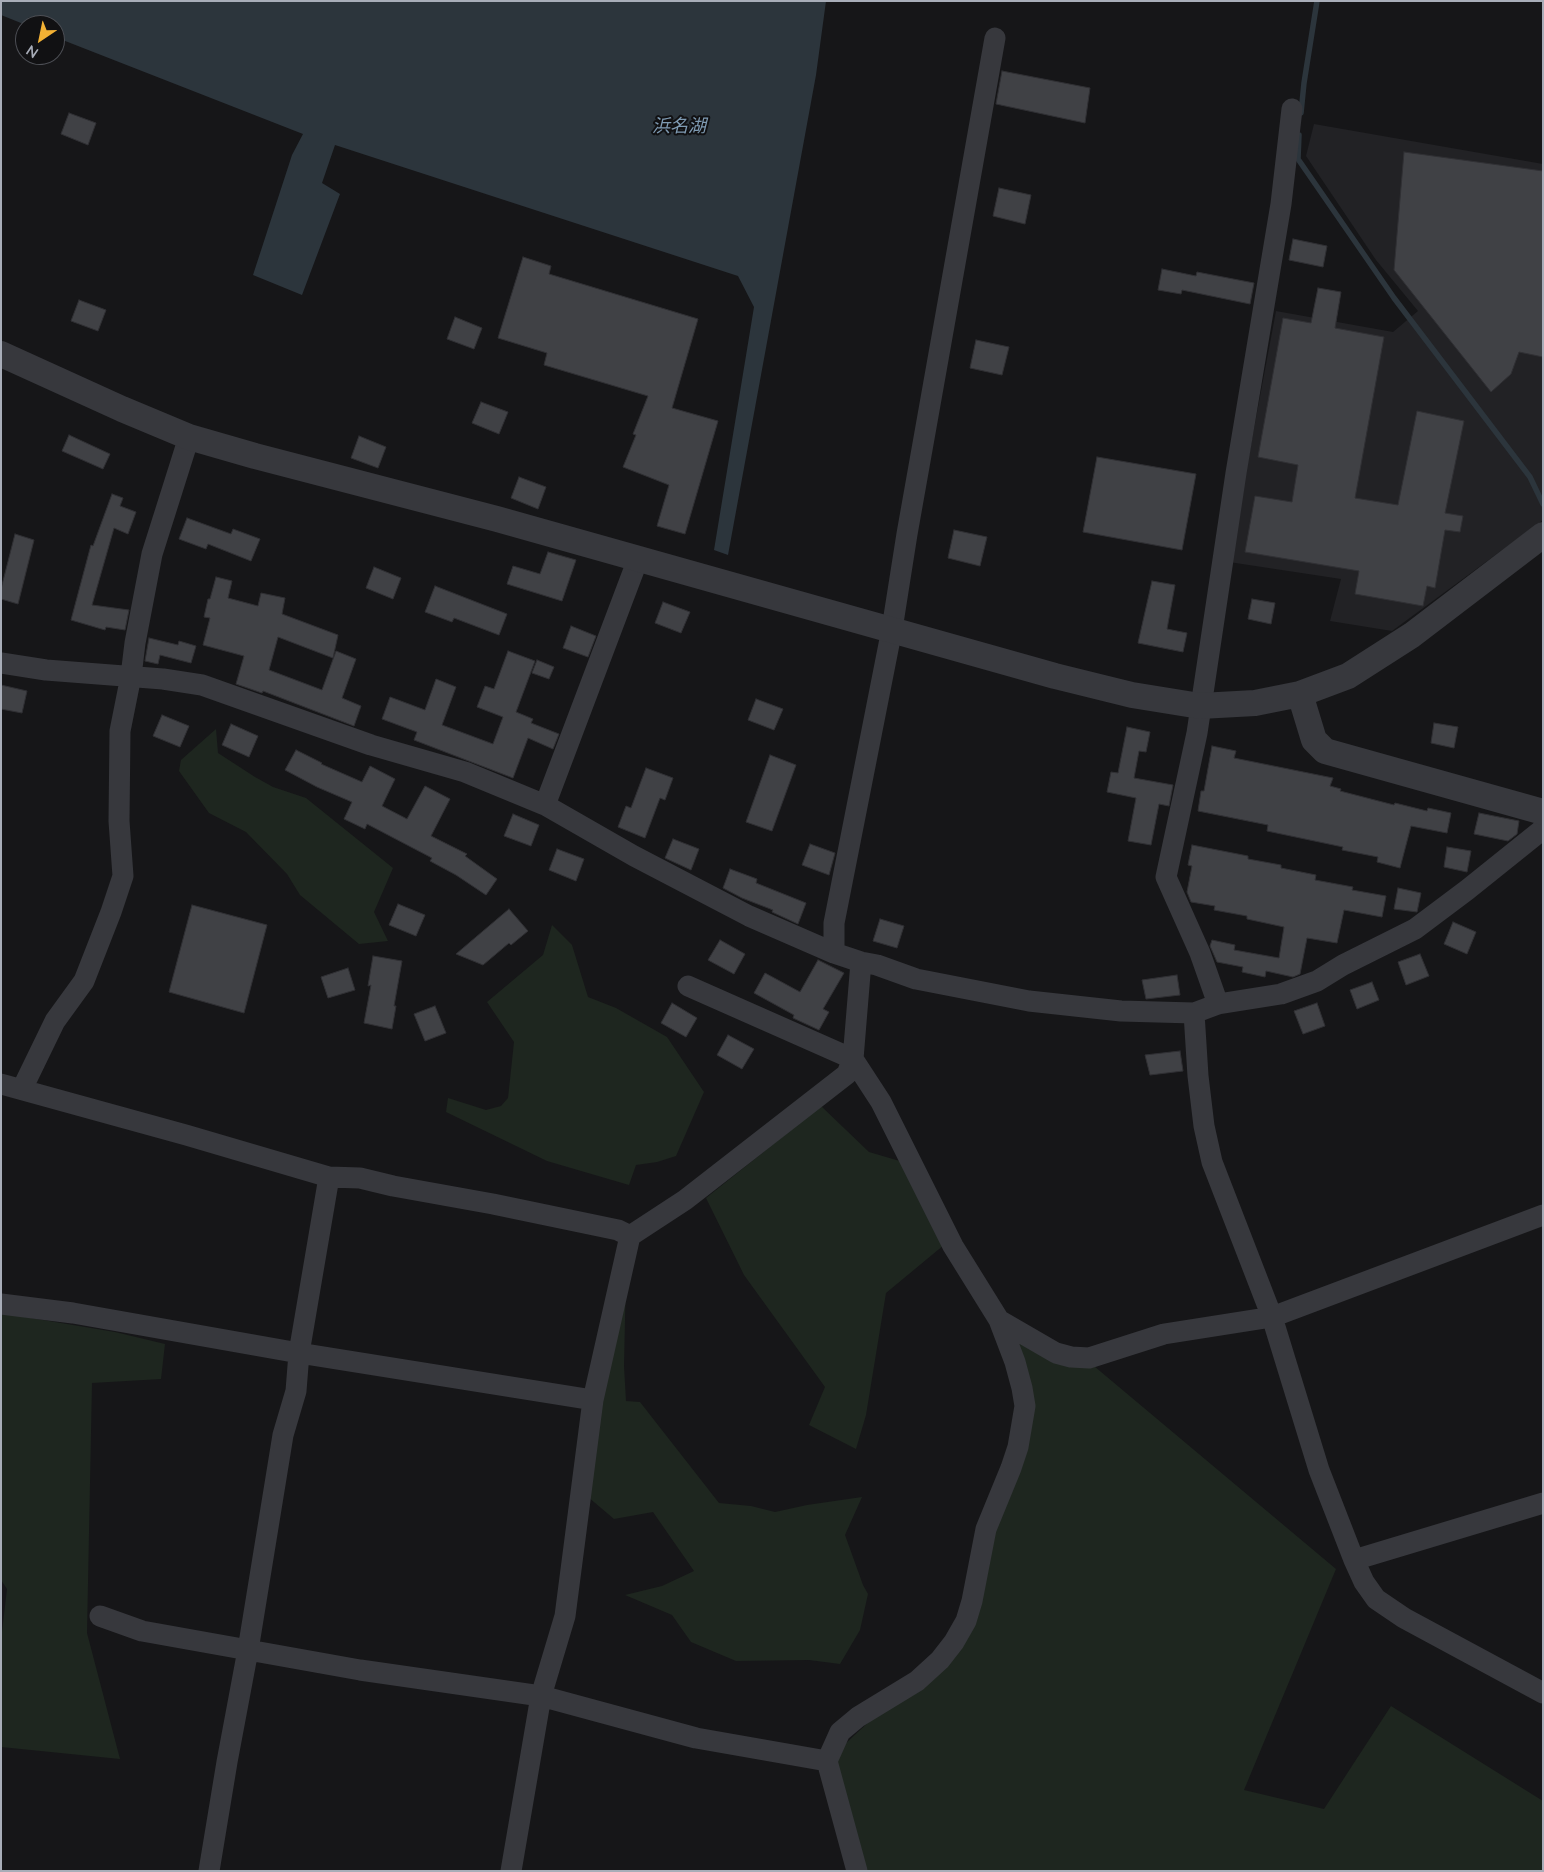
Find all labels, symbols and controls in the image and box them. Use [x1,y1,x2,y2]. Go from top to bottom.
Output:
north arrow [15,15,65,65]
text: N [23,42,41,62]
water label: 浜名湖 [652,115,706,137]

